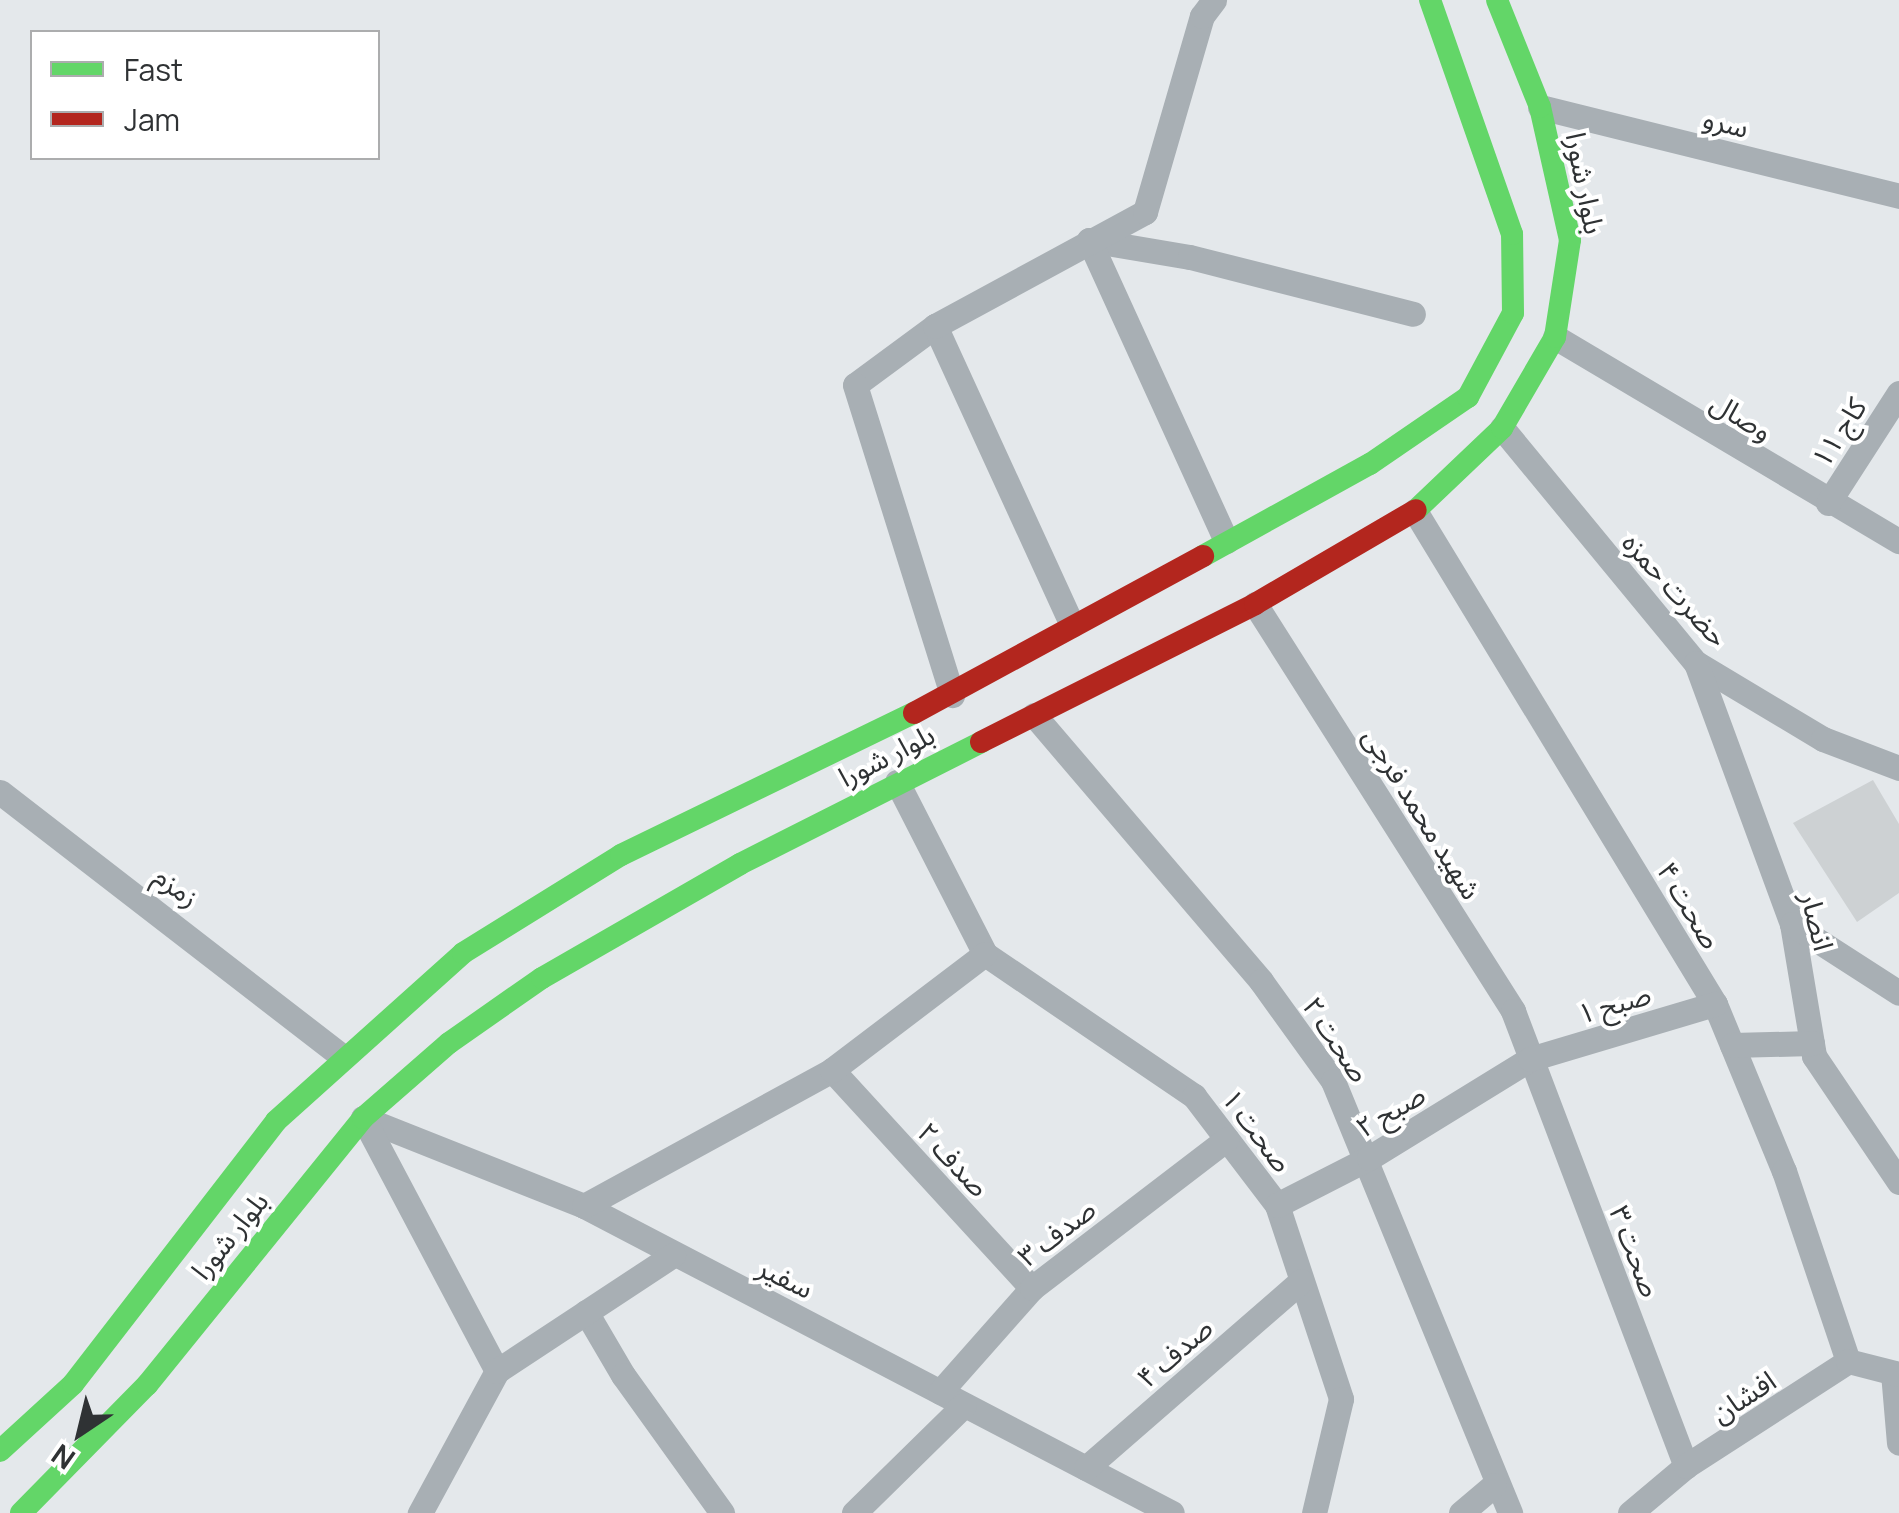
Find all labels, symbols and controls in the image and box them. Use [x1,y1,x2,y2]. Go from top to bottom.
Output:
legend [30,30,380,160]
text: Fast [124,49,183,90]
text: Jam [124,99,180,140]
street label: سرو [1700,100,1752,144]
street label: بلوار شورا [1560,129,1612,237]
street label: وصال [1705,385,1779,447]
street label: کاج ۱۱ [1803,391,1873,473]
street label: حضرت حمزه [1616,525,1736,653]
street label: بلوار شورا [832,717,940,793]
street label: شهید محمد فرجی [1357,721,1489,905]
street label: صحت ۴ [1651,855,1729,955]
street label: زمزم [148,858,206,914]
street label: انصار [1795,888,1841,954]
street label: صبح ۱ [1573,976,1655,1030]
street label: صحت ۲ [1296,990,1378,1088]
street label: صبح ۲ [1349,1076,1431,1144]
street label: صحت ۱ [1216,1082,1300,1178]
street label: صدف ۲ [911,1115,997,1203]
street label: بلوار شورا [184,1184,274,1286]
street label: صدف ۳ [1010,1191,1102,1273]
street label: صحت ۳ [1603,1200,1669,1302]
street label: سفیر [753,1249,819,1305]
street label: صدف ۴ [1129,1310,1219,1394]
street label: افشان [1704,1363,1782,1429]
north arrow [30,1383,130,1483]
text: N [44,1436,82,1479]

